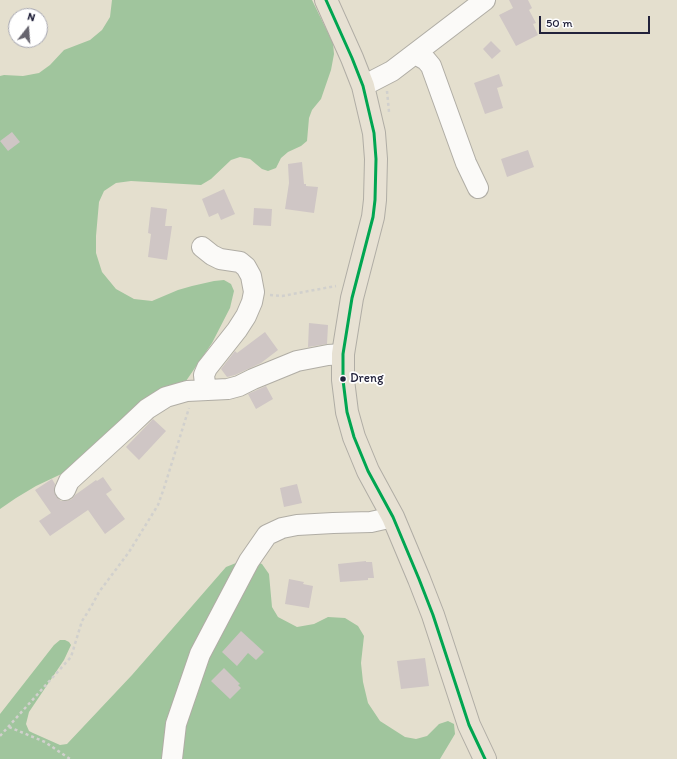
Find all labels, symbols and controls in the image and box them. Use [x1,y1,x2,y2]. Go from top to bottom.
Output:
north arrow [8,8,48,48]
scale bar [541,8,652,34]
text: N [26,10,37,24]
text: 50 m [546,16,572,30]
place label: Dreng [350,371,384,387]
marker: Dreng [338,374,348,384]

